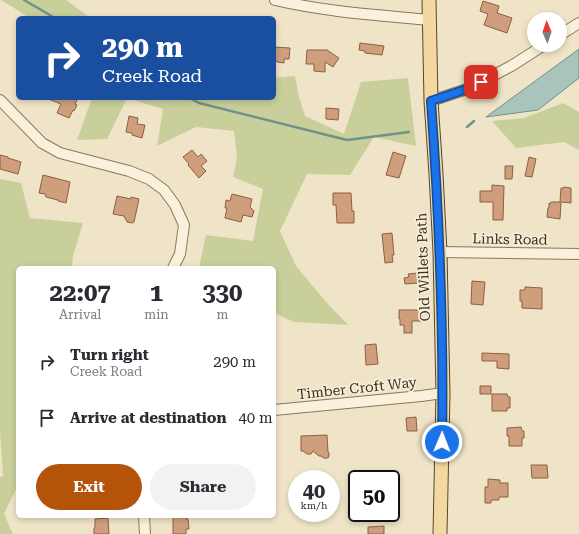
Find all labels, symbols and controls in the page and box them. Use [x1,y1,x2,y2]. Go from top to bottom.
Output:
north arrow [527,12,567,52]
map controls [527,12,567,52]
text: 290 m [102,31,183,64]
icon: right [36,32,88,84]
text: Creek Road [102,65,202,86]
pin [464,65,498,99]
icon: arrive [470,71,492,93]
street label: Old Willets Path [413,212,433,322]
street label: Links Road [472,230,548,248]
text: 22:07 [50,279,111,307]
text: 1 [150,279,163,307]
text: 330 [202,279,243,307]
text: Arrival [59,307,101,322]
text: min [144,307,169,322]
text: m [216,307,228,322]
text: Turn right [70,346,149,364]
icon: right [36,351,58,373]
text: 290 m [213,353,256,371]
text: Creek Road [70,364,142,379]
street label: Timber Croft Way [296,374,418,402]
icon: arrive [36,407,58,429]
text: Arrive at destination [70,409,226,427]
text: 40 m [238,409,273,427]
position arrow [421,421,463,463]
button: Exit [36,464,142,510]
button: Share [150,464,256,510]
speed limit sign: 50 [348,470,400,522]
text: 40 [303,479,325,503]
text: km/h [301,500,327,511]

